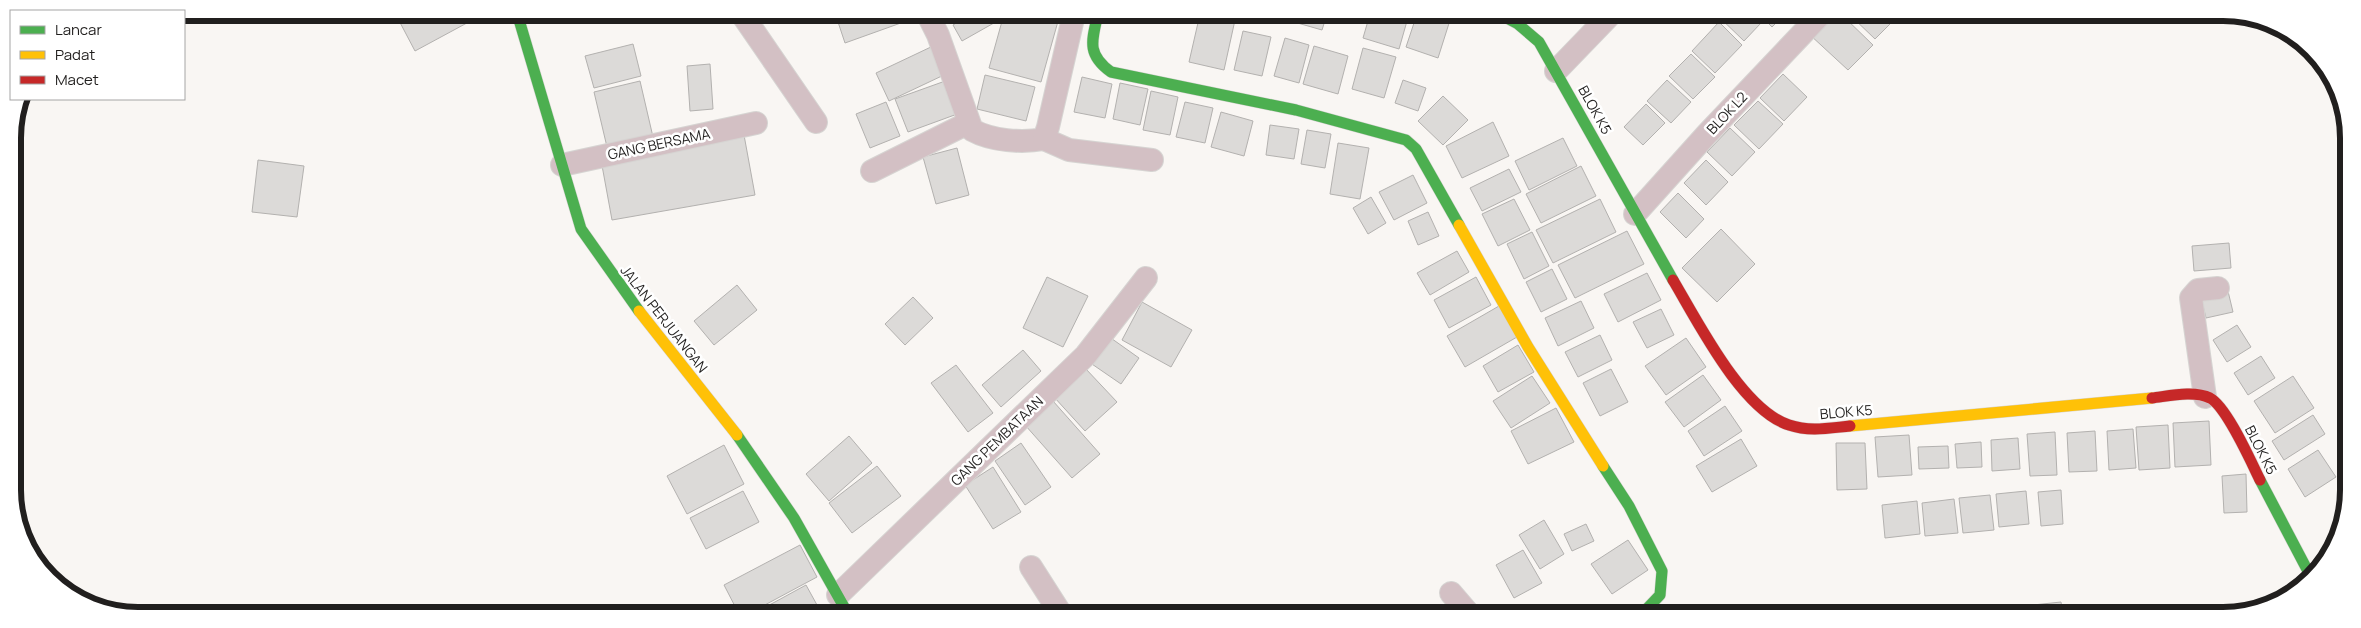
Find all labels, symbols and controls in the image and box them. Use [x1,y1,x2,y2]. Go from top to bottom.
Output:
legend [10,10,185,100]
text: Lancar [55,19,102,40]
text: Padat [55,44,95,65]
text: Macet [55,69,99,90]
street label: BLOK K5 [1574,82,1617,137]
street label: BLOK L2 [1702,87,1751,138]
street label: GANG BERSAMA [606,123,712,164]
street label: JALAN PERJUANGAN [617,261,712,376]
street label: GANG PEMBATAAN [946,392,1047,490]
street label: BLOK K5 [1819,400,1873,423]
street label: BLOK K5 [2241,422,2282,478]

